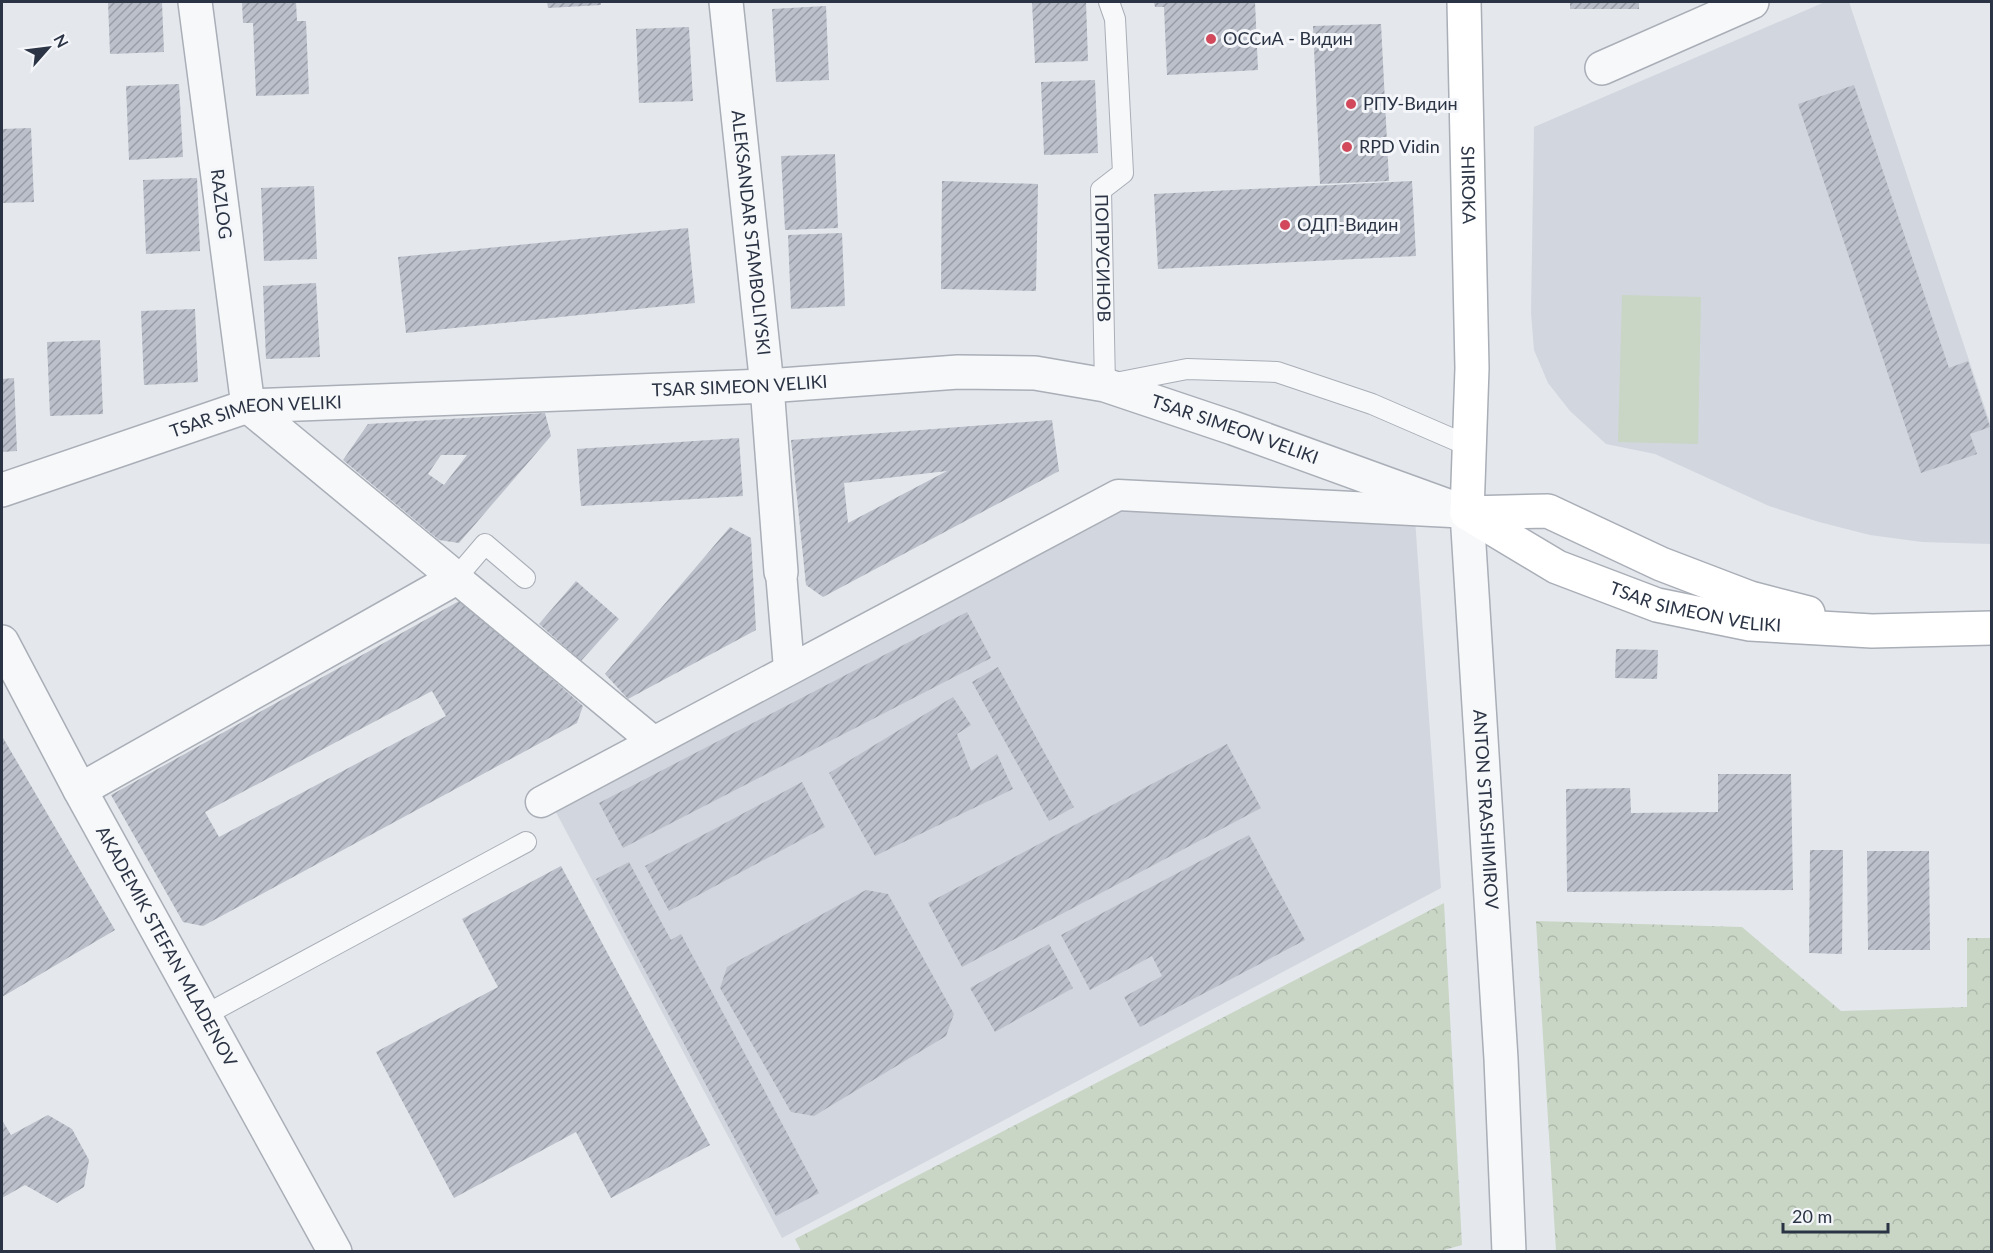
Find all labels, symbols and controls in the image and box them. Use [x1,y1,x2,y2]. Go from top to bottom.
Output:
north arrow [18,18,78,78]
place label: ОССиА - Видин [1223,27,1353,49]
text: N [50,31,73,51]
marker: ОССиА - Видин [1204,32,1218,46]
place label: РПУ-Видин [1363,92,1458,114]
marker: РПУ-Видин [1344,97,1358,111]
street label: ALEKSANDAR STAMBOLIYSKI [728,109,776,356]
place label: RPD Vidin [1359,135,1440,157]
marker: RPD Vidin [1340,140,1354,154]
street label: SHIROKA [1457,146,1481,225]
street label: RAZLOG [207,168,237,240]
street label: ПОПРУСИНОВ [1091,194,1116,322]
place label: ОДП-Видин [1297,213,1398,235]
marker: ОДП-Видин [1278,218,1292,232]
street label: TSAR SIMEON VELIKI [651,370,828,400]
street label: TSAR SIMEON VELIKI [1148,389,1322,468]
street label: TSAR SIMEON VELIKI [167,390,342,442]
street label: TSAR SIMEON VELIKI [1607,576,1782,636]
street label: ANTON STRASHIMIROV [1469,709,1504,911]
street label: AKADEMIK STEFAN MLADENOV [92,822,243,1071]
scale bar [1783,1196,1888,1234]
text: 20 m [1792,1205,1832,1227]

